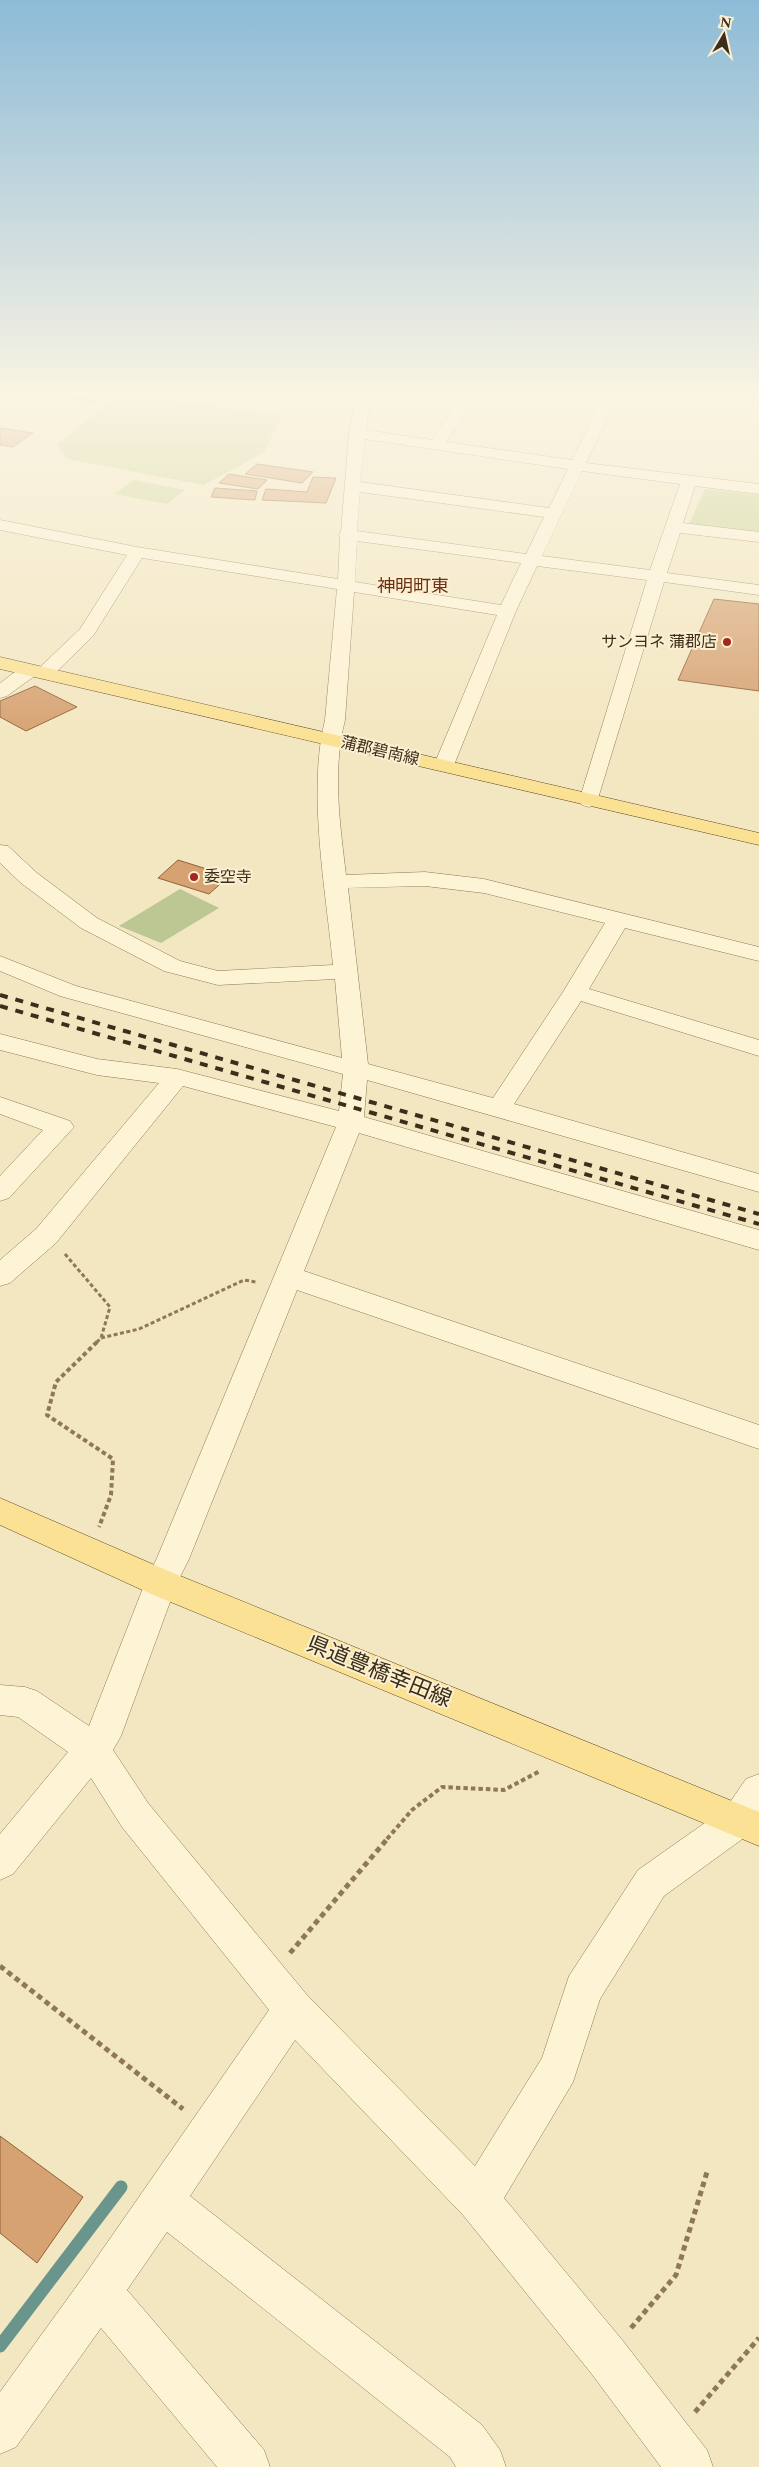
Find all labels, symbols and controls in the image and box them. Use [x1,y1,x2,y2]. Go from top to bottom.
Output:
north arrow [699,10,749,60]
text: N [719,11,733,34]
district label: 神明町東 [377,573,449,600]
place label: サンヨネ 蒲郡店 [601,630,717,654]
marker: サンヨネ 蒲郡店 [721,636,733,648]
street label: 蒲郡碧南線 [338,730,422,772]
place label: 委空寺 [204,865,252,889]
marker: 委空寺 [188,871,200,883]
street label: 県道豊橋幸田線 [301,1628,457,1716]

